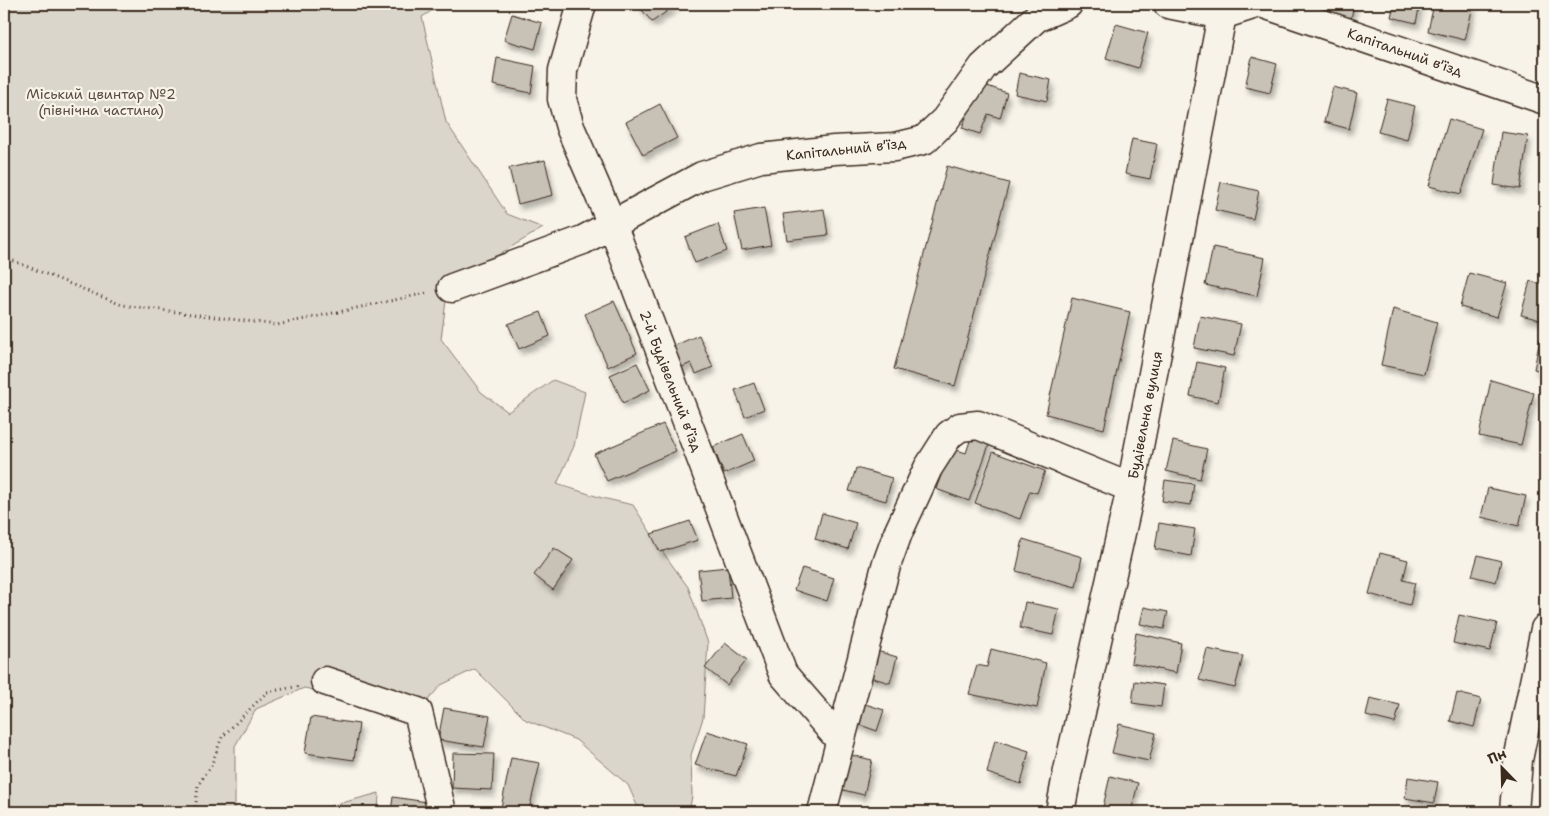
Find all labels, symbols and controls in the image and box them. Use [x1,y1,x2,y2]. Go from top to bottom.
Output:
street label: Капітальний в'їзд [1345,24,1465,80]
park label: Міський цвинтар №2 (північна частина) [26,85,176,119]
street label: Капітальний в'їзд [785,134,907,164]
street label: 2-й Будівельний в’їзд [636,308,706,454]
street label: Будівельна вулиця [1124,349,1166,481]
north arrow [1476,744,1526,794]
text: Пн [1485,744,1509,768]

